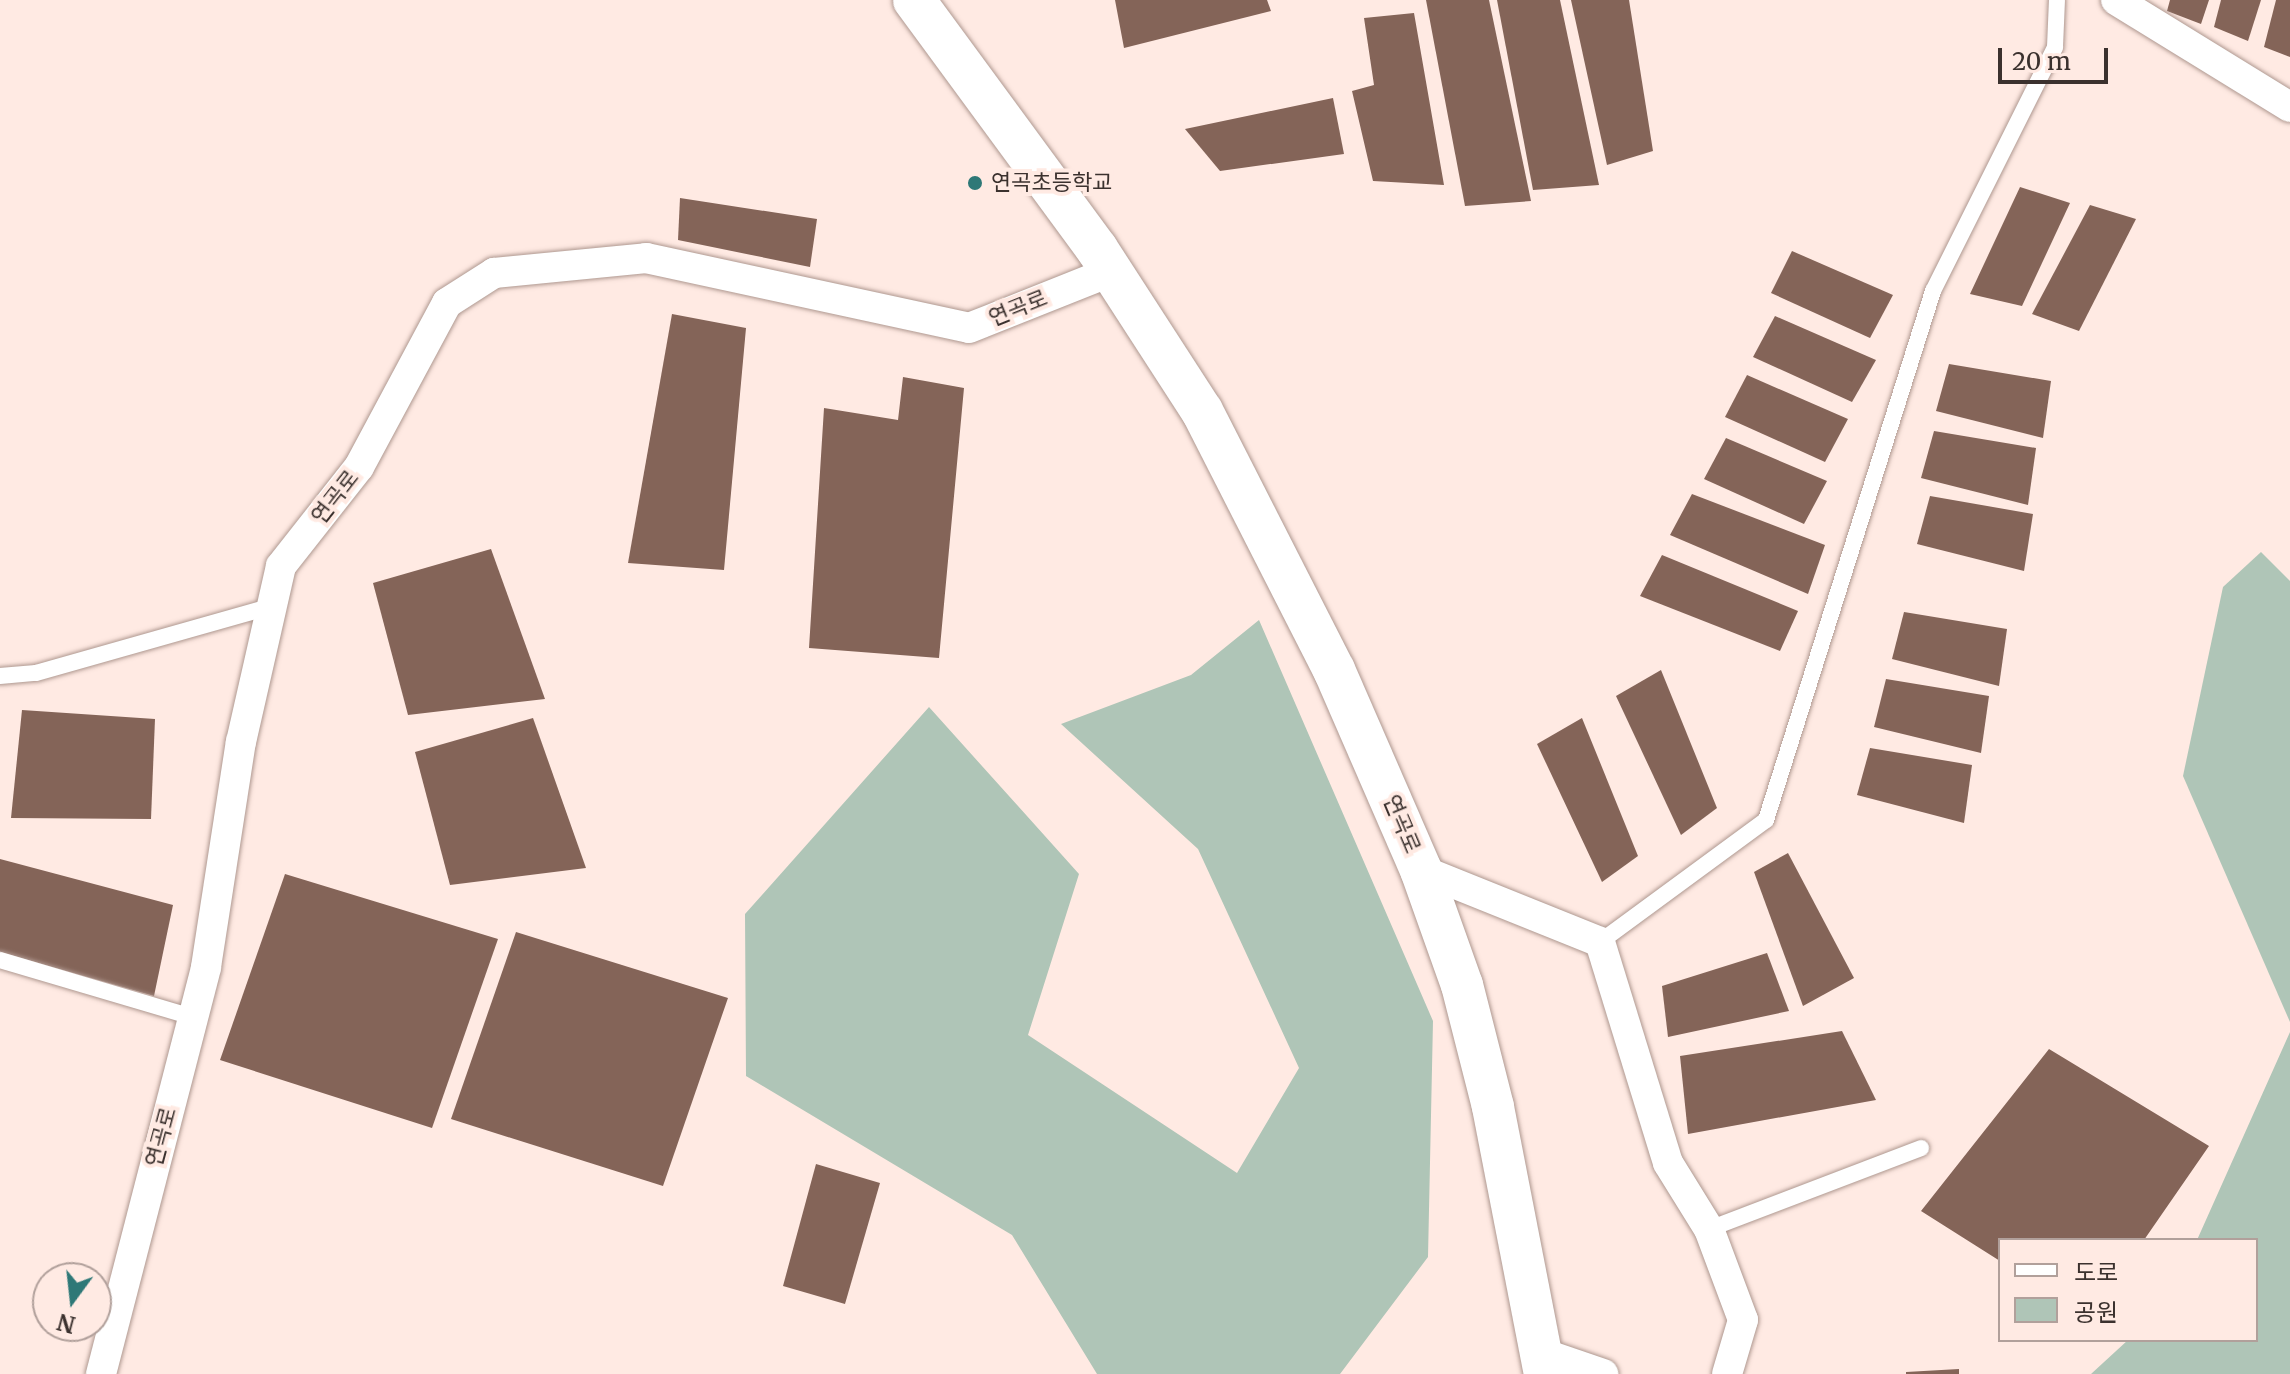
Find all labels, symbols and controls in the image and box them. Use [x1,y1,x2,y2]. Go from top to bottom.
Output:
scale bar [2002,32,2112,82]
text: 20 m [2012,46,2071,77]
place label: 연곡초등학교 [991,170,1112,196]
marker: 연곡초등학교 [966,174,984,192]
street label: 연곡로 [985,284,1051,332]
street label: 연곡로 [306,465,364,529]
street label: 연곡로 [1378,791,1426,857]
street label: 연곡로 [140,1104,182,1170]
legend [1998,1238,2258,1342]
text: 도로 [2074,1257,2118,1288]
north arrow [32,1262,112,1342]
text: 공원 [2074,1297,2118,1328]
text: N [54,1307,78,1339]

